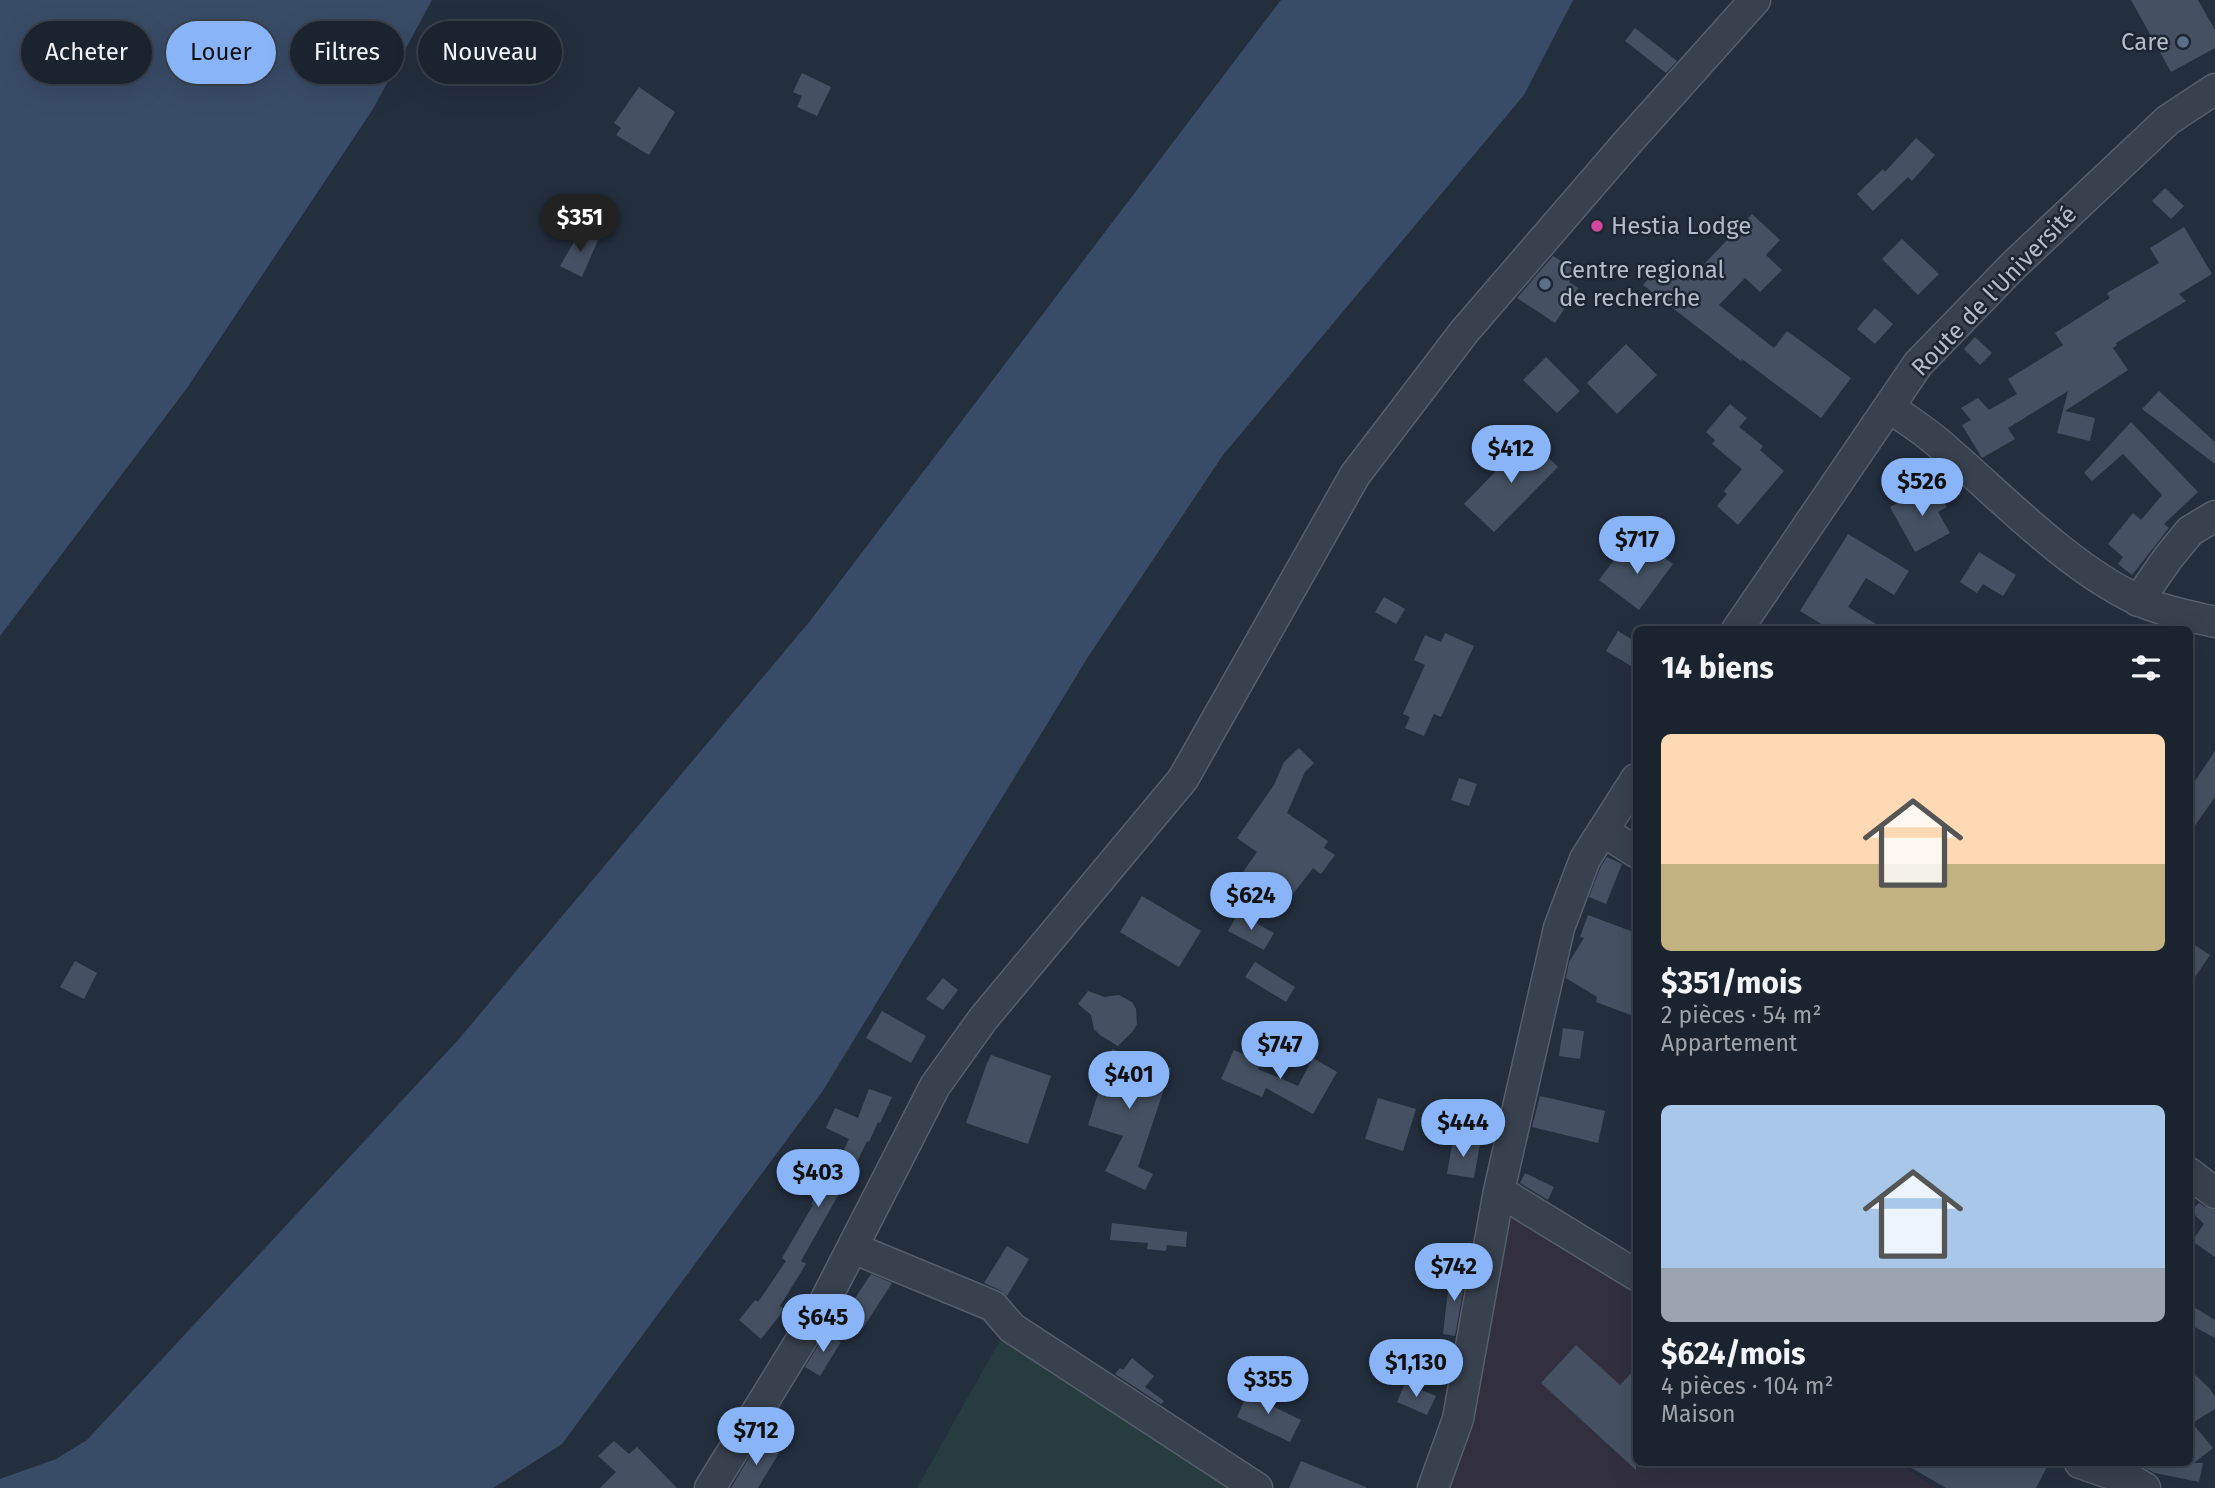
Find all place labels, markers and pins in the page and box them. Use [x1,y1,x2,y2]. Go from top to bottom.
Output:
place label: Care [2121,28,2169,56]
marker: Care [2175,34,2191,50]
pin: $351 [539,194,621,254]
place label: Hestia Lodge [1611,212,1751,240]
marker: Hestia Lodge [1589,218,1605,234]
place label: Centre regional de recherche [1559,256,1725,312]
marker: Centre regional de recherche [1537,276,1553,292]
pin: $412 [1470,426,1552,485]
pin: $526 [1881,458,1963,518]
pin: $717 [1596,516,1678,576]
pin: $624 [1210,872,1292,932]
pin: $747 [1239,1021,1321,1081]
pin: $401 [1088,1052,1170,1111]
pin: $444 [1422,1100,1504,1159]
pin: $403 [777,1150,859,1209]
pin: $742 [1413,1244,1495,1303]
pin: $645 [782,1294,864,1354]
pin: $1,130 [1359,1340,1473,1399]
pin: $355 [1227,1356,1309,1416]
pin: $712 [715,1408,797,1467]

